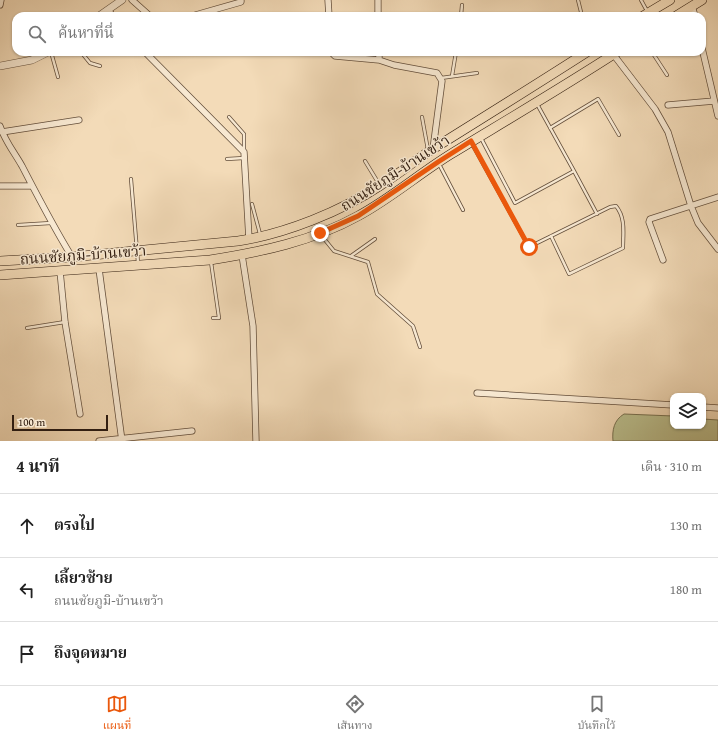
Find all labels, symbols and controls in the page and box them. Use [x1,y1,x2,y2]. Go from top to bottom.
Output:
search box [12,12,706,56]
text: ค้นหาที่นี่ [58,22,114,43]
icon: search [26,23,48,45]
street label: ถนนชัยภูมิ-บ้านเขว้า [336,129,454,216]
route end [311,224,329,242]
route start [520,238,538,256]
street label: ถนนชัยภูมิ-บ้านเขว้า [19,240,147,269]
map controls [670,393,706,429]
button: layers [670,393,706,429]
scale bar [12,413,108,432]
text: 100 m [18,414,45,430]
text: 4 นาที [16,453,60,478]
text: เดิน · 310 m [641,457,702,476]
text: ตรงไป [54,514,95,535]
icon: ahead [16,515,38,537]
text: 130 m [670,516,702,535]
text: เลี้ยวซ้าย [54,567,113,588]
icon: left [16,579,38,601]
text: 180 m [670,580,702,599]
text: ถนนชัยภูมิ-บ้านเขว้า [54,591,164,610]
text: ถึงจุดหมาย [54,642,127,663]
icon: arrive [16,643,38,665]
tab: แผนที่ [103,693,131,735]
tab: เส้นทาง [337,693,373,735]
tab: บันทึกไว้ [578,693,615,735]

